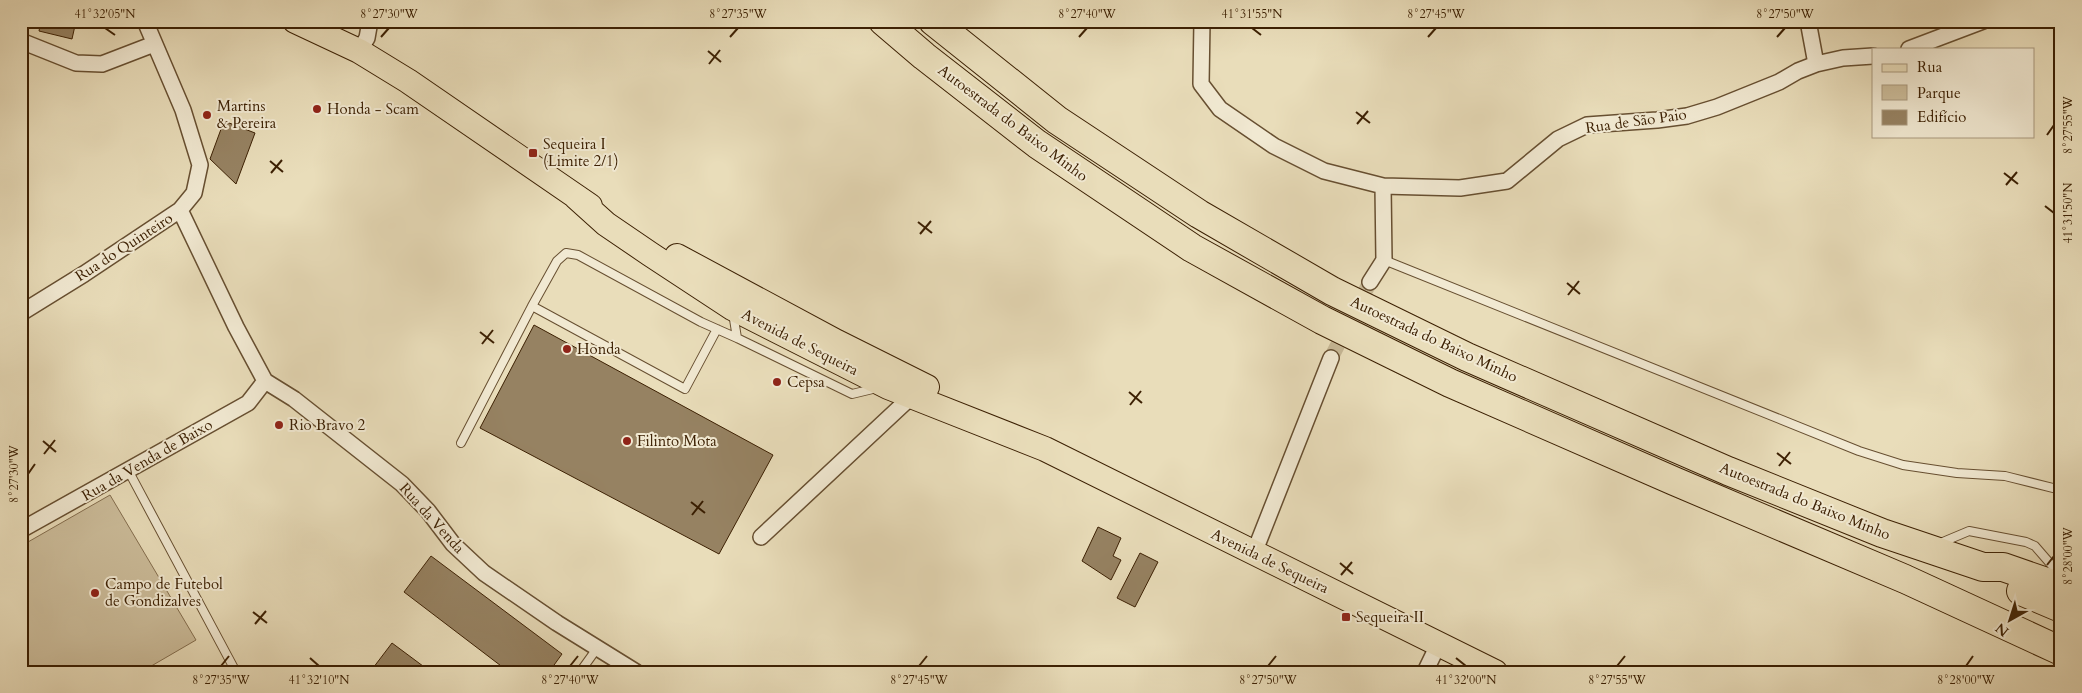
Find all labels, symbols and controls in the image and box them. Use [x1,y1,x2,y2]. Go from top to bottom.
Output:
text: 41°32'05"N [75,6,136,22]
text: 8°27'30"W [360,6,419,22]
text: 8°27'35"W [709,6,768,22]
text: 8°27'40"W [1058,6,1117,22]
text: 41°31'55"N [1222,6,1283,22]
text: 8°27'45"W [1407,6,1466,22]
text: 8°27'50"W [1756,6,1815,22]
legend [1872,48,2034,138]
text: Rua [1917,57,1943,77]
street label: Autoestrada do Baixo Minho [934,60,1092,186]
text: Parque [1917,83,1961,103]
text: 8°27'55"W [2060,95,2076,154]
place label: Martins & Pereira [217,96,277,133]
place label: Honda - Scam [327,99,419,119]
marker: Honda - Scam [311,103,323,115]
street label: Rua de São Paio [1584,104,1688,138]
text: Edifício [1917,107,1966,127]
marker: Martins & Pereira [201,109,213,121]
place label: Sequeira I (Limite 2/1) [543,134,619,171]
marker: Sequeira I (Limite 2/1) [527,147,539,159]
text: 41°31'50"N [2060,182,2076,243]
street label: Rua do Quinteiro [71,208,177,286]
street label: Autoestrada do Baixo Minho [1347,291,1521,387]
street label: Avenida de Sequeira [738,304,862,380]
place label: Honda [577,339,621,359]
marker: Honda [561,343,573,355]
place label: Cepsa [787,372,825,392]
marker: Cepsa [771,376,783,388]
street label: Rua da Venda de Baixo [78,414,216,506]
place label: Rio Bravo 2 [289,415,366,435]
marker: Rio Bravo 2 [273,419,285,431]
place label: Filinto Mota [637,431,717,451]
marker: Filinto Mota [621,435,633,447]
text: 8°27'30"W [6,444,22,503]
street label: Autoestrada do Baixo Minho [1717,458,1893,544]
street label: Rua da Venda [395,478,469,558]
street label: Avenida de Sequeira [1208,524,1333,598]
text: 8°28'00"W [2060,526,2076,585]
place label: Campo de Futebol de Gondizalves [105,574,223,611]
marker: Campo de Futebol de Gondizalves [89,587,101,599]
north arrow [1984,596,2034,646]
place label: Sequeira II [1356,607,1424,627]
marker: Sequeira II [1340,611,1352,623]
text: N [1991,619,2013,641]
text: 8°27'35"W [192,672,251,688]
text: 41°32'10"N [289,672,350,688]
text: 8°27'40"W [541,672,600,688]
text: 8°27'45"W [890,672,949,688]
text: 8°27'50"W [1239,672,1298,688]
text: 41°32'00"N [1436,672,1497,688]
text: 8°27'55"W [1588,672,1647,688]
text: 8°28'00"W [1937,672,1996,688]

